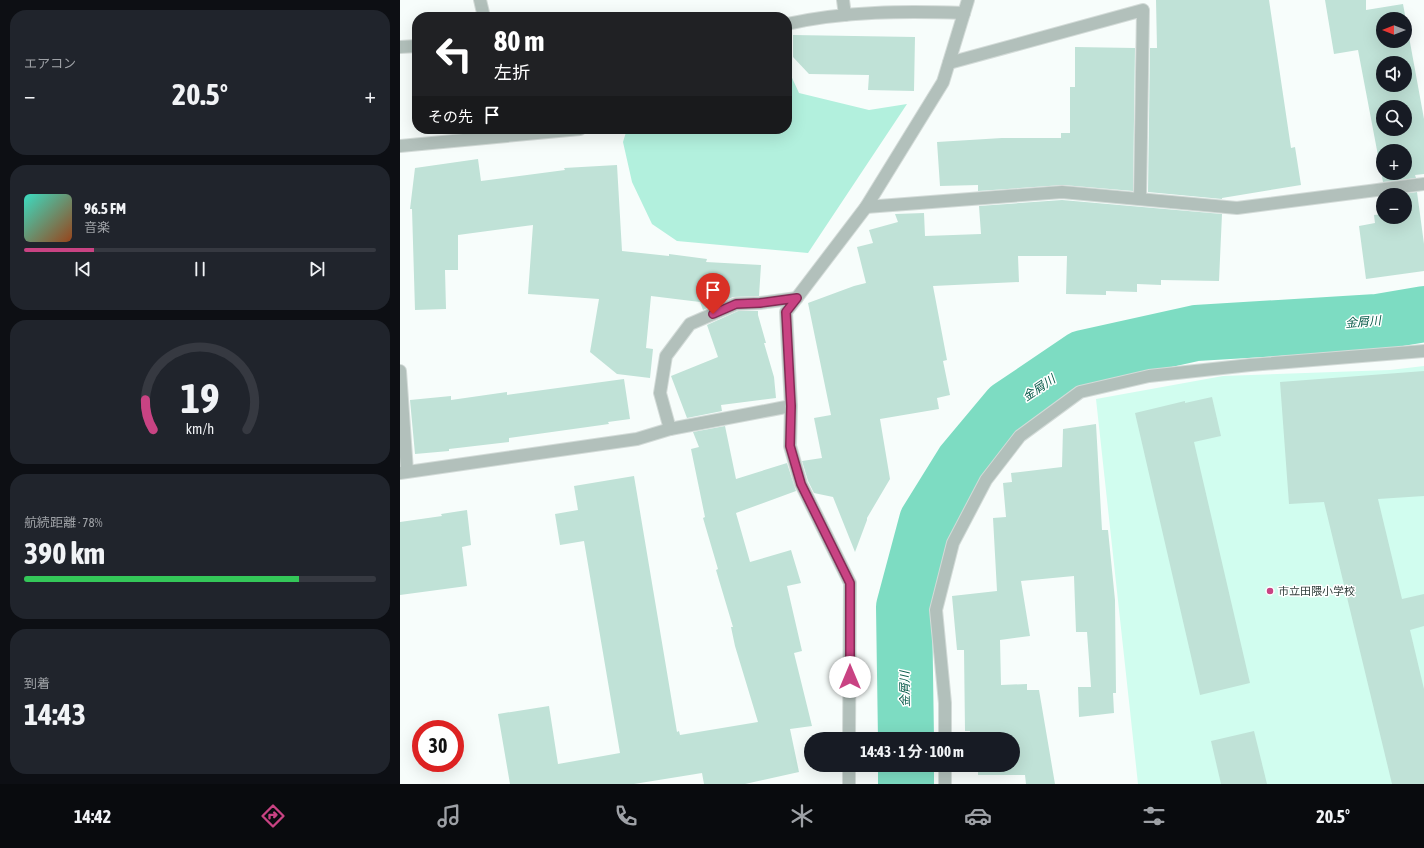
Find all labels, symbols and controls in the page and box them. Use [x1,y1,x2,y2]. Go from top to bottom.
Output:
north arrow [1376,12,1412,48]
map controls [1376,12,1412,224]
text: 80 m [494,25,544,57]
icon: left [428,28,480,80]
text: エアコン [24,56,76,71]
button: sound [1376,56,1412,92]
text: 左折 [494,62,530,83]
text: 20.5° [172,77,228,111]
text: − [24,82,35,108]
text: + [365,82,376,108]
button: search [1376,100,1412,136]
icon: arrive [481,104,503,126]
text: その先 [428,108,473,125]
button: + [1376,144,1412,180]
button: − [1376,188,1412,224]
text: 96.5 FM [84,200,126,217]
text: 音楽 [84,220,110,235]
icon: previous [72,258,94,280]
icon: pause [189,258,211,280]
icon: next [306,258,328,280]
pin [696,273,730,314]
icon: arrive [702,279,724,301]
water label: 金屑川 [1344,313,1384,331]
water label: 金屑川 [1020,371,1059,404]
text: 19 [180,374,220,422]
text: km/h [186,421,214,437]
text: 航続距離 · 78% [24,515,103,530]
text: 390 km [24,536,105,570]
place label: 市立田隈小学校 [1278,585,1355,597]
marker: 市立田隈小学校 [1265,586,1275,596]
position arrow [829,656,871,698]
water label: 金屑川 [898,669,912,707]
text: 到着 [24,676,50,691]
text: 14:43 [24,697,86,731]
speed limit sign: 30 [412,720,464,772]
text: 14:43 · 1 分 · 100 m [860,743,964,760]
icon: directions [259,802,287,830]
icon: music [435,802,463,830]
icon: phone [612,802,640,830]
icon: climate [788,802,816,830]
icon: car [964,802,992,830]
icon: filters [1140,802,1168,830]
text: 14:42 [74,806,111,827]
text: 20.5° [1316,806,1350,827]

